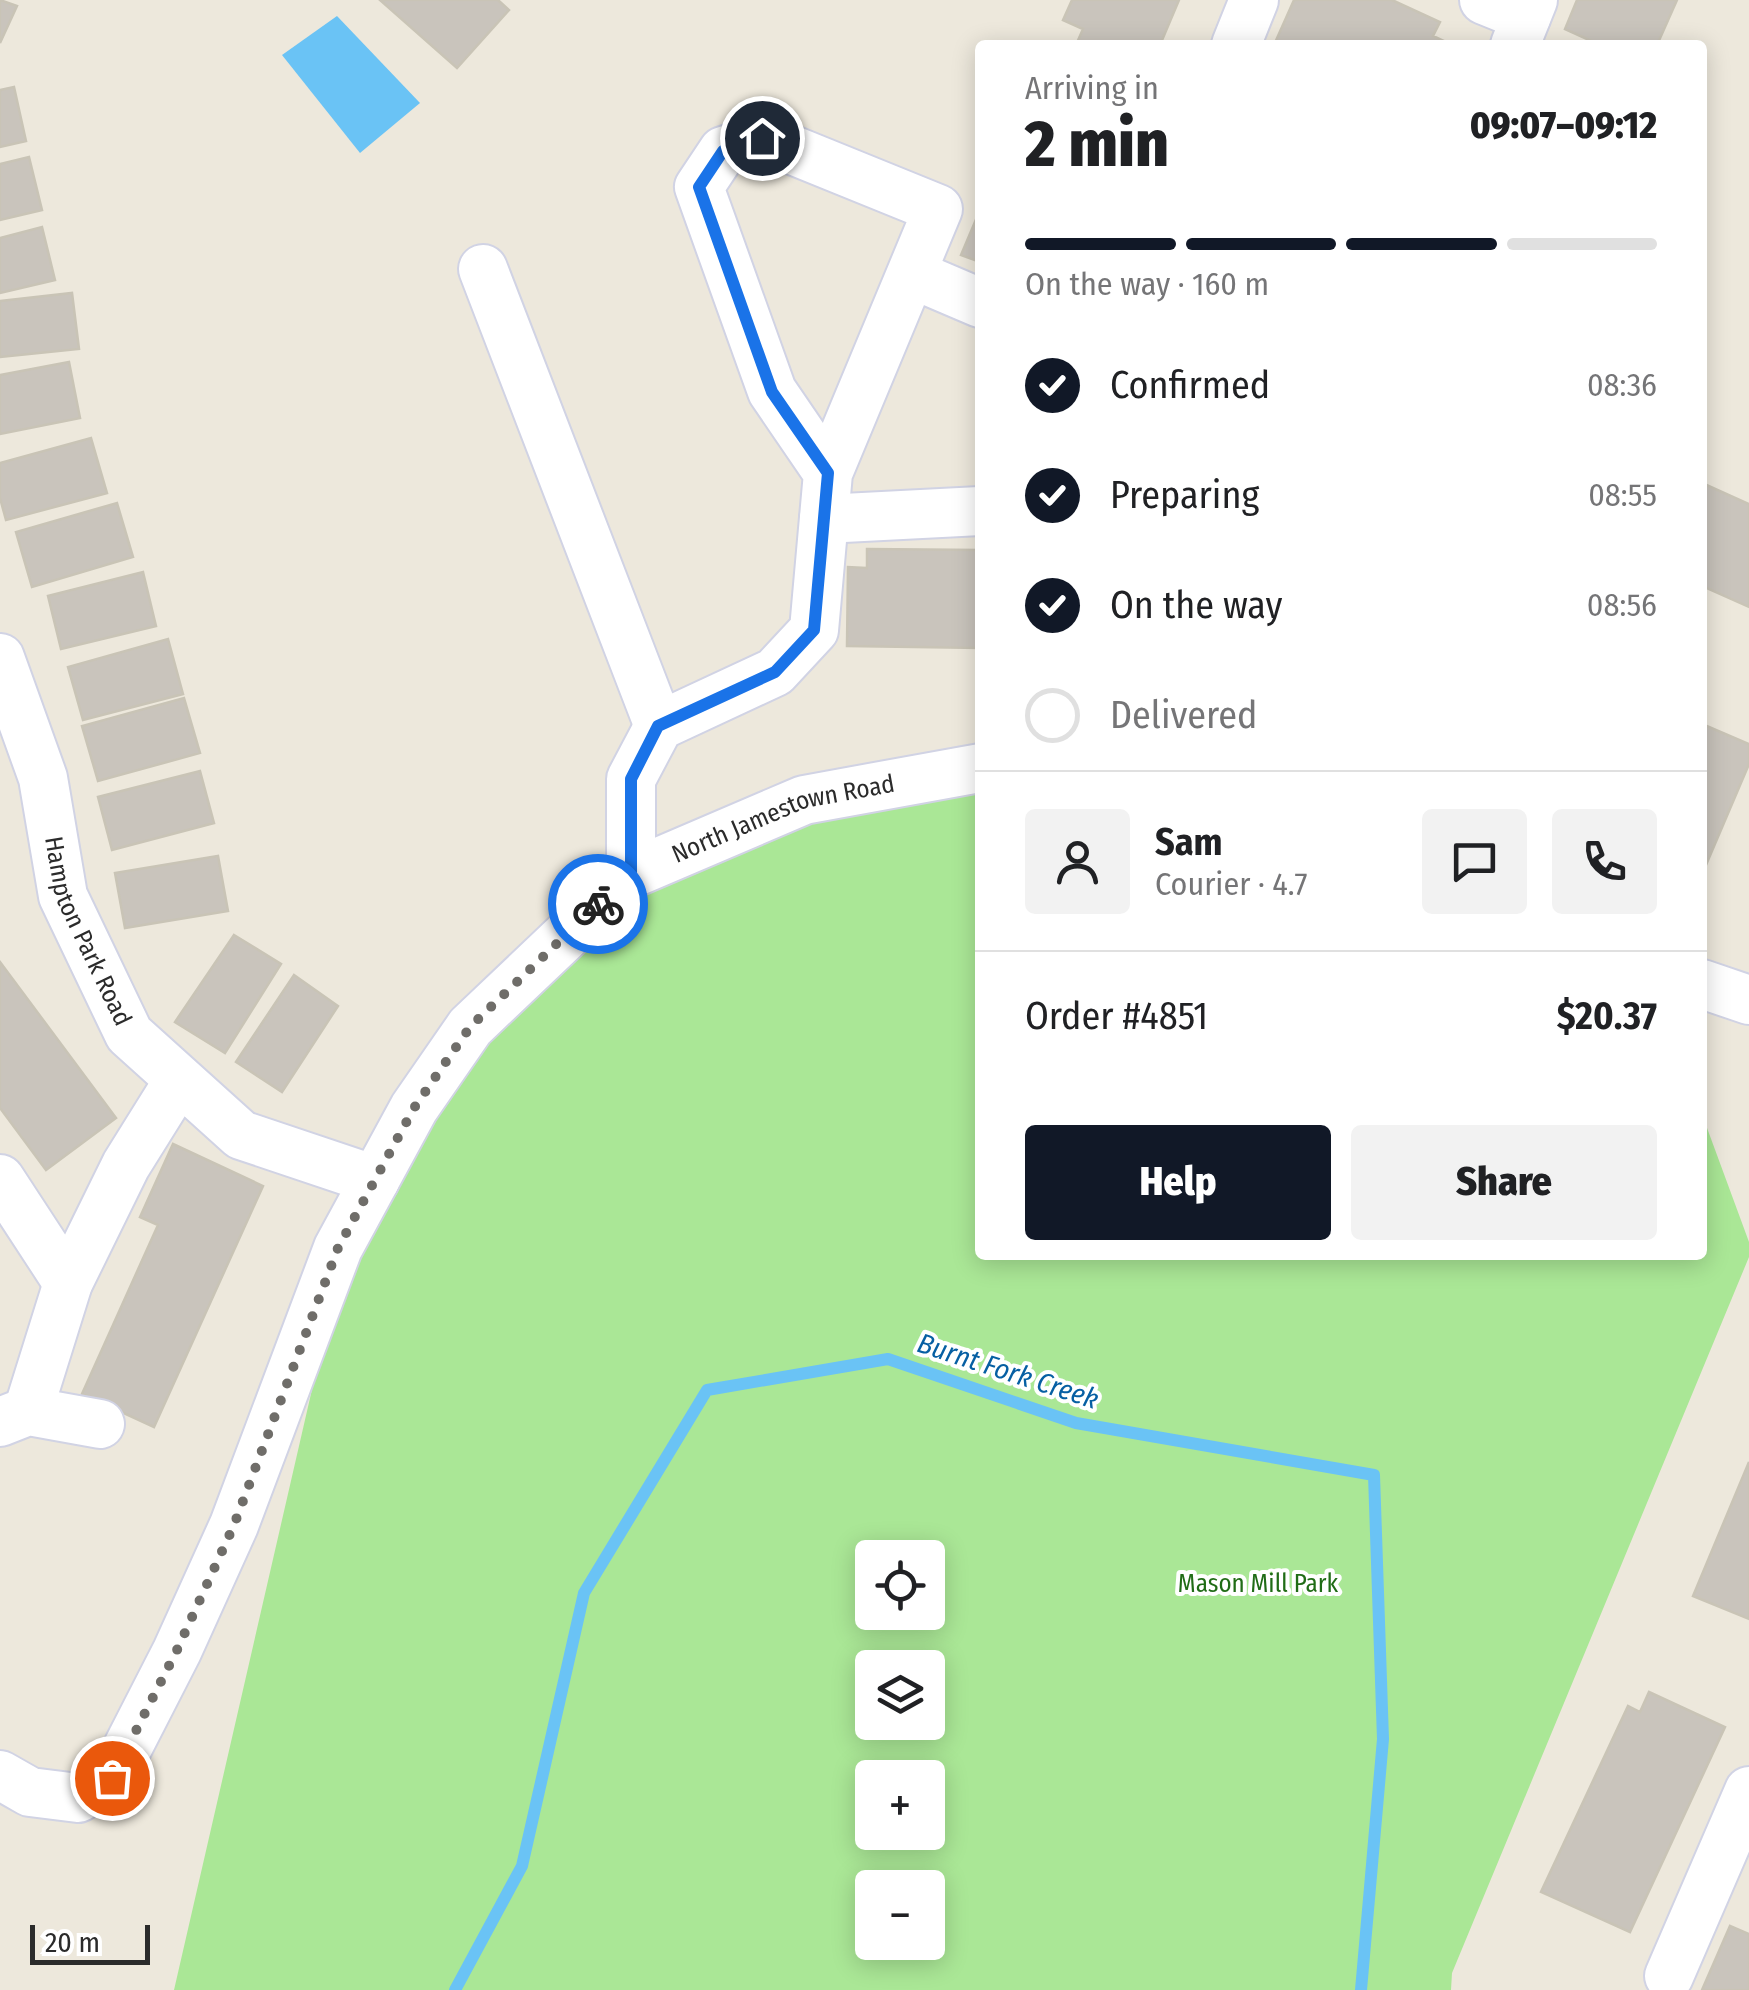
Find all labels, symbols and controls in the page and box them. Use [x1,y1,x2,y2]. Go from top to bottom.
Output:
text: Arriving in [1025,69,1159,107]
pin [720,96,805,181]
text: 09:07–09:12 [1470,102,1657,148]
text: 2 min [1025,105,1169,183]
icon: home [735,111,790,166]
text: On the way · 160 m [1025,265,1269,303]
icon: check [1025,358,1080,413]
text: Confirmed [1110,362,1270,408]
text: 08:36 [1587,366,1657,404]
icon: check [1025,468,1080,523]
text: Preparing [1110,472,1259,518]
text: 08:55 [1588,476,1657,514]
icon: check [1025,578,1080,633]
text: On the way [1110,582,1282,628]
text: 08:56 [1587,586,1657,624]
text: Delivered [1110,692,1257,738]
street label: North Jamestown Road [667,769,897,870]
button: person [1025,809,1130,914]
button: chat [1422,809,1527,914]
button: phone [1552,809,1657,914]
text: Sam [1155,819,1223,865]
street label: Hampton Park Road [38,834,138,1031]
courier [548,854,648,954]
text: Courier · 4.7 [1155,865,1307,903]
icon: bike [571,877,626,932]
text: Order #4851 [1025,993,1208,1039]
text: $20.37 [1557,993,1657,1039]
button: Help [1025,1125,1331,1240]
button: Share [1351,1125,1657,1240]
water label: Burnt Fork Creek [913,1326,1103,1416]
map controls [855,1540,945,1960]
button: locate [855,1540,945,1630]
park label: Mason Mill Park [1178,1569,1338,1599]
button: layers [855,1650,945,1740]
pin [70,1736,155,1821]
icon: bag [85,1751,140,1806]
button: + [855,1760,945,1850]
button: − [855,1870,945,1960]
scale bar [30,1920,150,1964]
text: 20 m [45,1926,100,1959]

